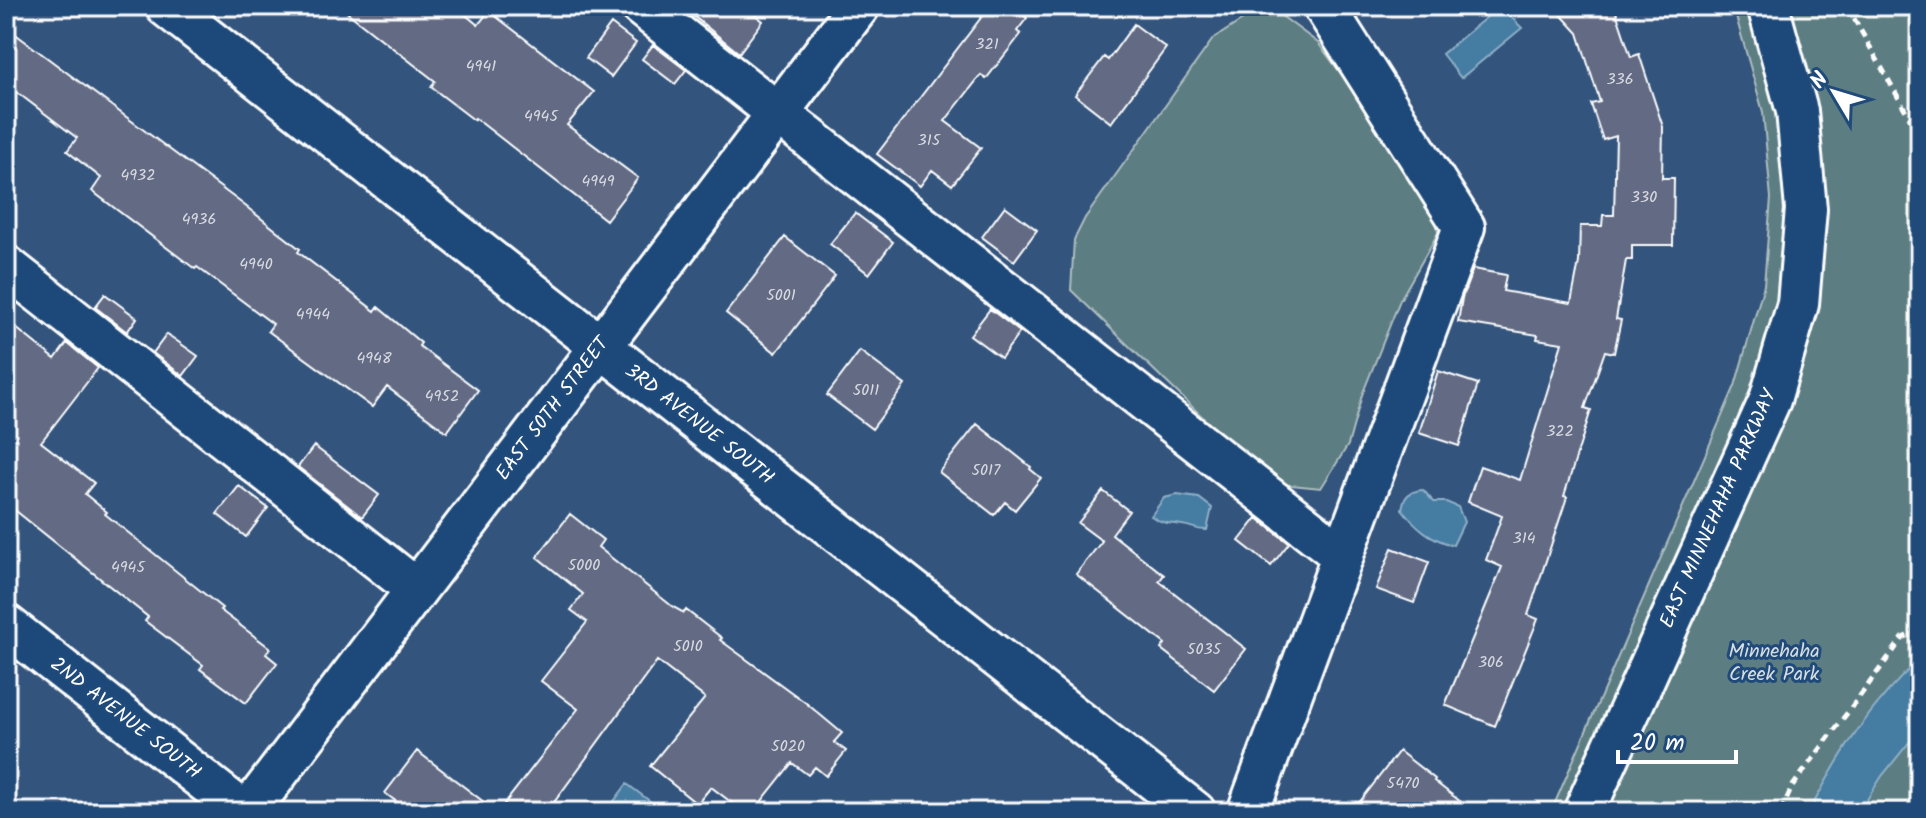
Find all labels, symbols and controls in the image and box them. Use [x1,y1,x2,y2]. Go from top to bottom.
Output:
house number: 321 [975,32,999,57]
north arrow [1794,52,1874,132]
house number: 4941 [466,54,496,79]
text: N [1802,65,1838,97]
house number: 336 [1606,67,1634,92]
house number: 4945 [524,104,559,129]
house number: 315 [918,128,942,153]
house number: 4932 [120,163,156,188]
house number: 4949 [581,169,615,194]
house number: 330 [1631,185,1657,210]
house number: 4936 [182,207,216,232]
house number: 4940 [239,252,273,277]
house number: 5001 [766,283,796,308]
house number: 4944 [296,302,330,327]
street label: EAST 50TH STREET [488,328,619,488]
house number: 4948 [356,346,392,371]
street label: 3RD AVENUE SOUTH [617,356,781,494]
house number: 5011 [853,378,879,403]
street label: EAST MINNEHAHA PARKWAY [1652,383,1787,634]
house number: 4952 [425,384,459,409]
house number: 322 [1546,419,1574,444]
house number: 5017 [972,458,1001,483]
house number: 314 [1513,526,1536,551]
house number: 5000 [568,553,600,578]
house number: 4945 [111,555,146,580]
house number: 5010 [673,634,703,659]
park label: Minnehaha Creek Park [1728,636,1820,691]
house number: 5035 [1187,637,1223,662]
street label: 2ND AVENUE SOUTH [42,650,208,788]
house number: 306 [1478,650,1504,675]
scale bar [1618,714,1736,764]
text: 20 m [1630,724,1685,763]
house number: 5020 [771,734,805,759]
house number: 5470 [1387,771,1419,796]

